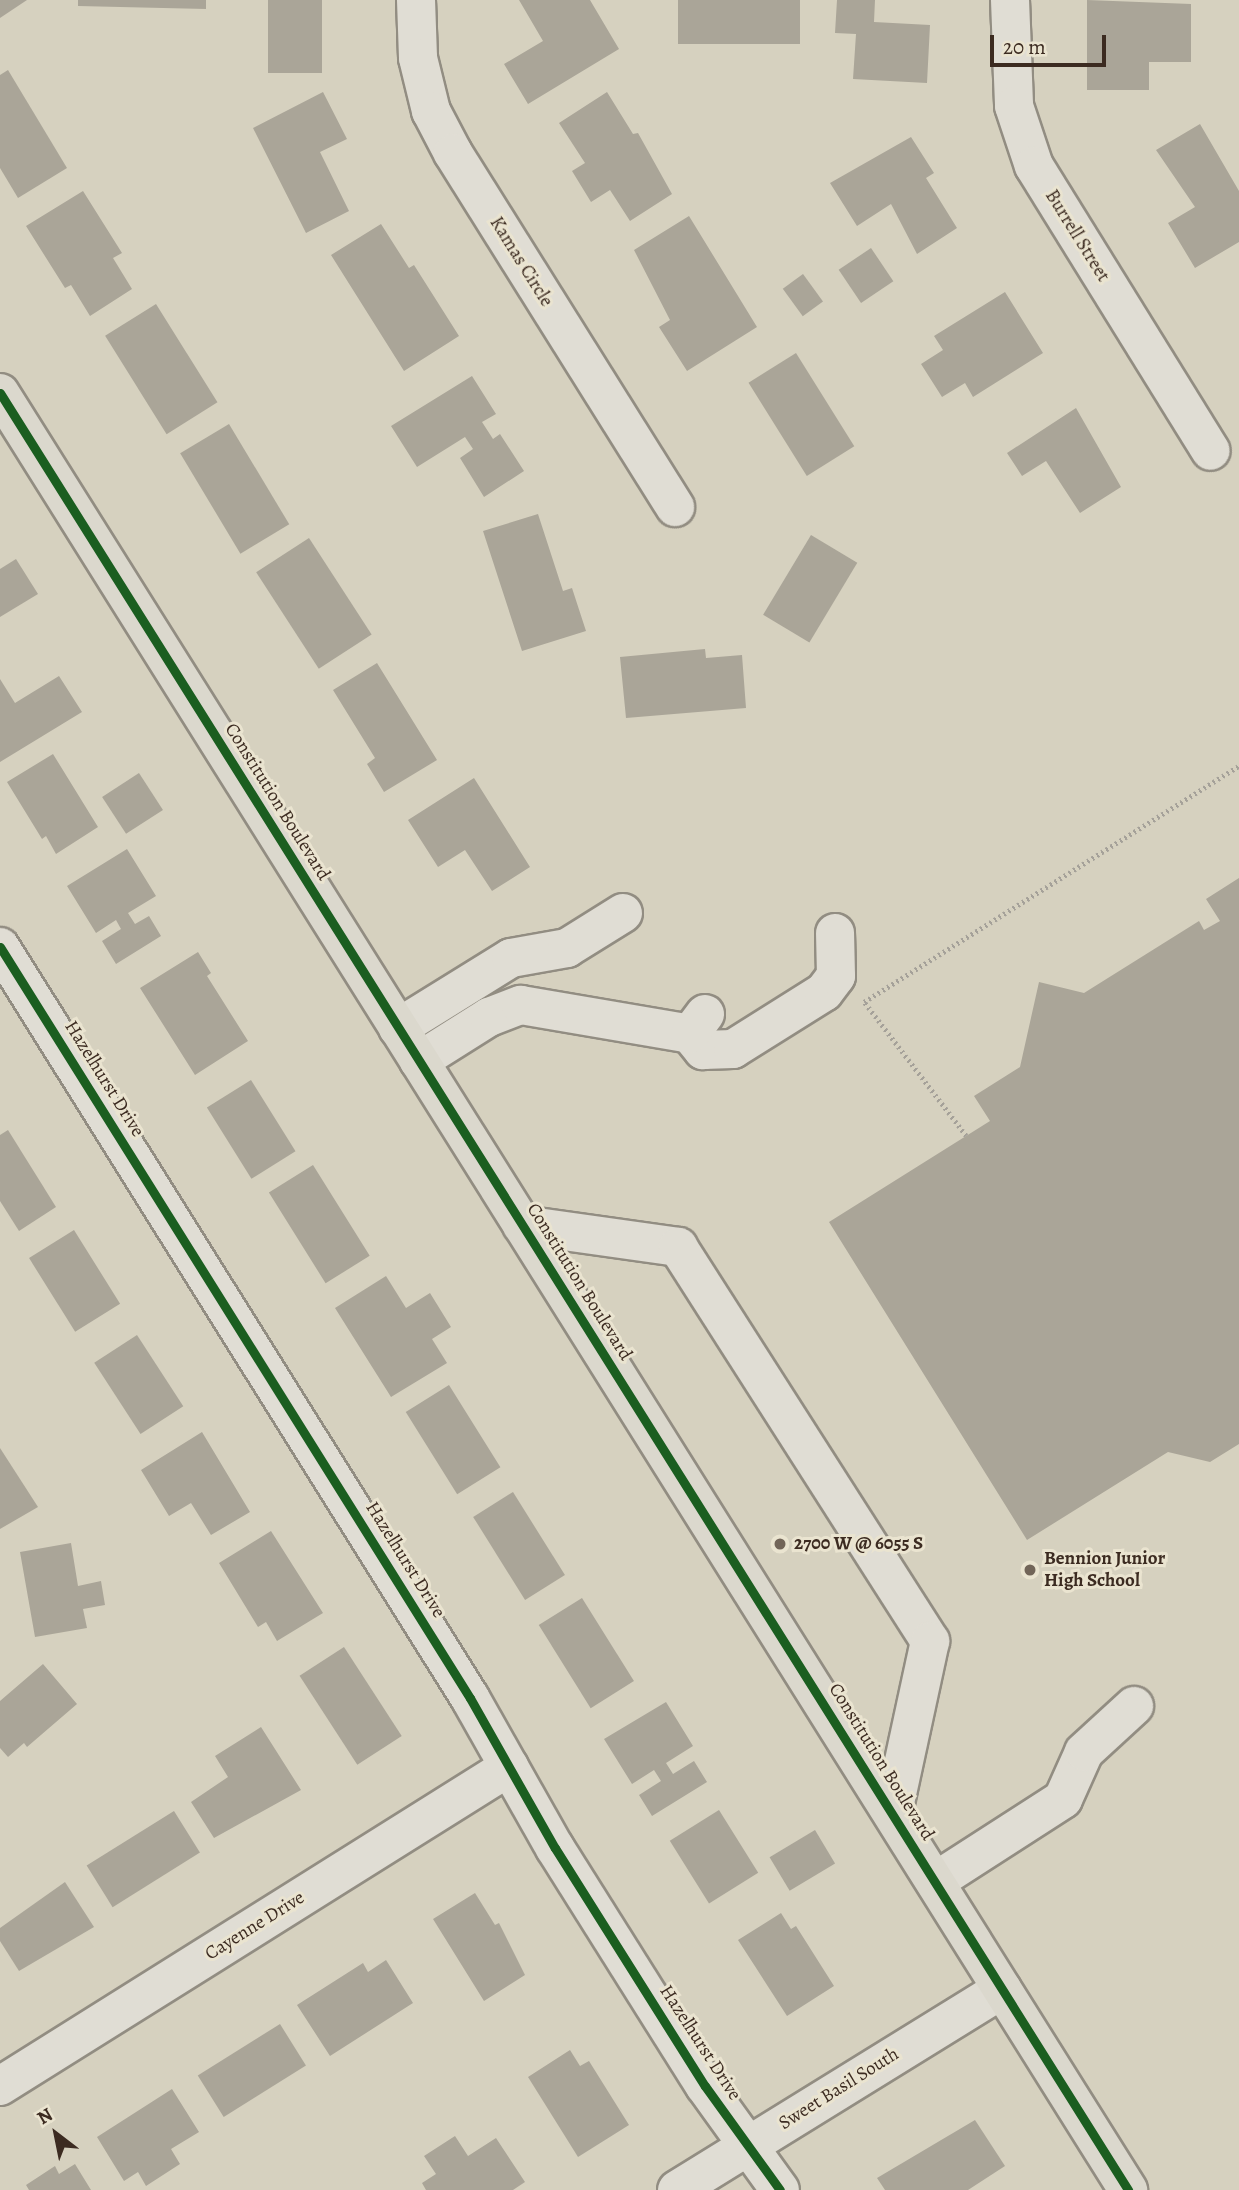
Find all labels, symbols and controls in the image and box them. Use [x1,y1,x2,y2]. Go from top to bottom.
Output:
scale bar [994,21,1110,65]
text: 20 m [1003,33,1046,61]
street label: Burrell Street [1040,186,1114,286]
street label: Kamas Circle [484,213,558,311]
street label: Constitution Boulevard [219,719,335,885]
street label: Hazelhurst Drive [59,1017,149,1141]
street label: Constitution Boulevard [521,1199,637,1365]
street label: Hazelhurst Drive [360,1498,450,1622]
place label: 2700 W @ 6055 S [794,1533,923,1555]
marker: 2700 W @ 6055 S [772,1536,788,1552]
place label: Bennion Junior High School [1044,1548,1165,1592]
marker: Bennion Junior High School [1022,1562,1038,1578]
street label: Constitution Boulevard [823,1679,939,1845]
street label: Cayenne Drive [201,1886,309,1966]
street label: Hazelhurst Drive [654,1981,746,2105]
street label: Sweet Basil South [775,2043,903,2135]
north arrow [21,2099,91,2169]
text: N [32,2101,58,2131]

